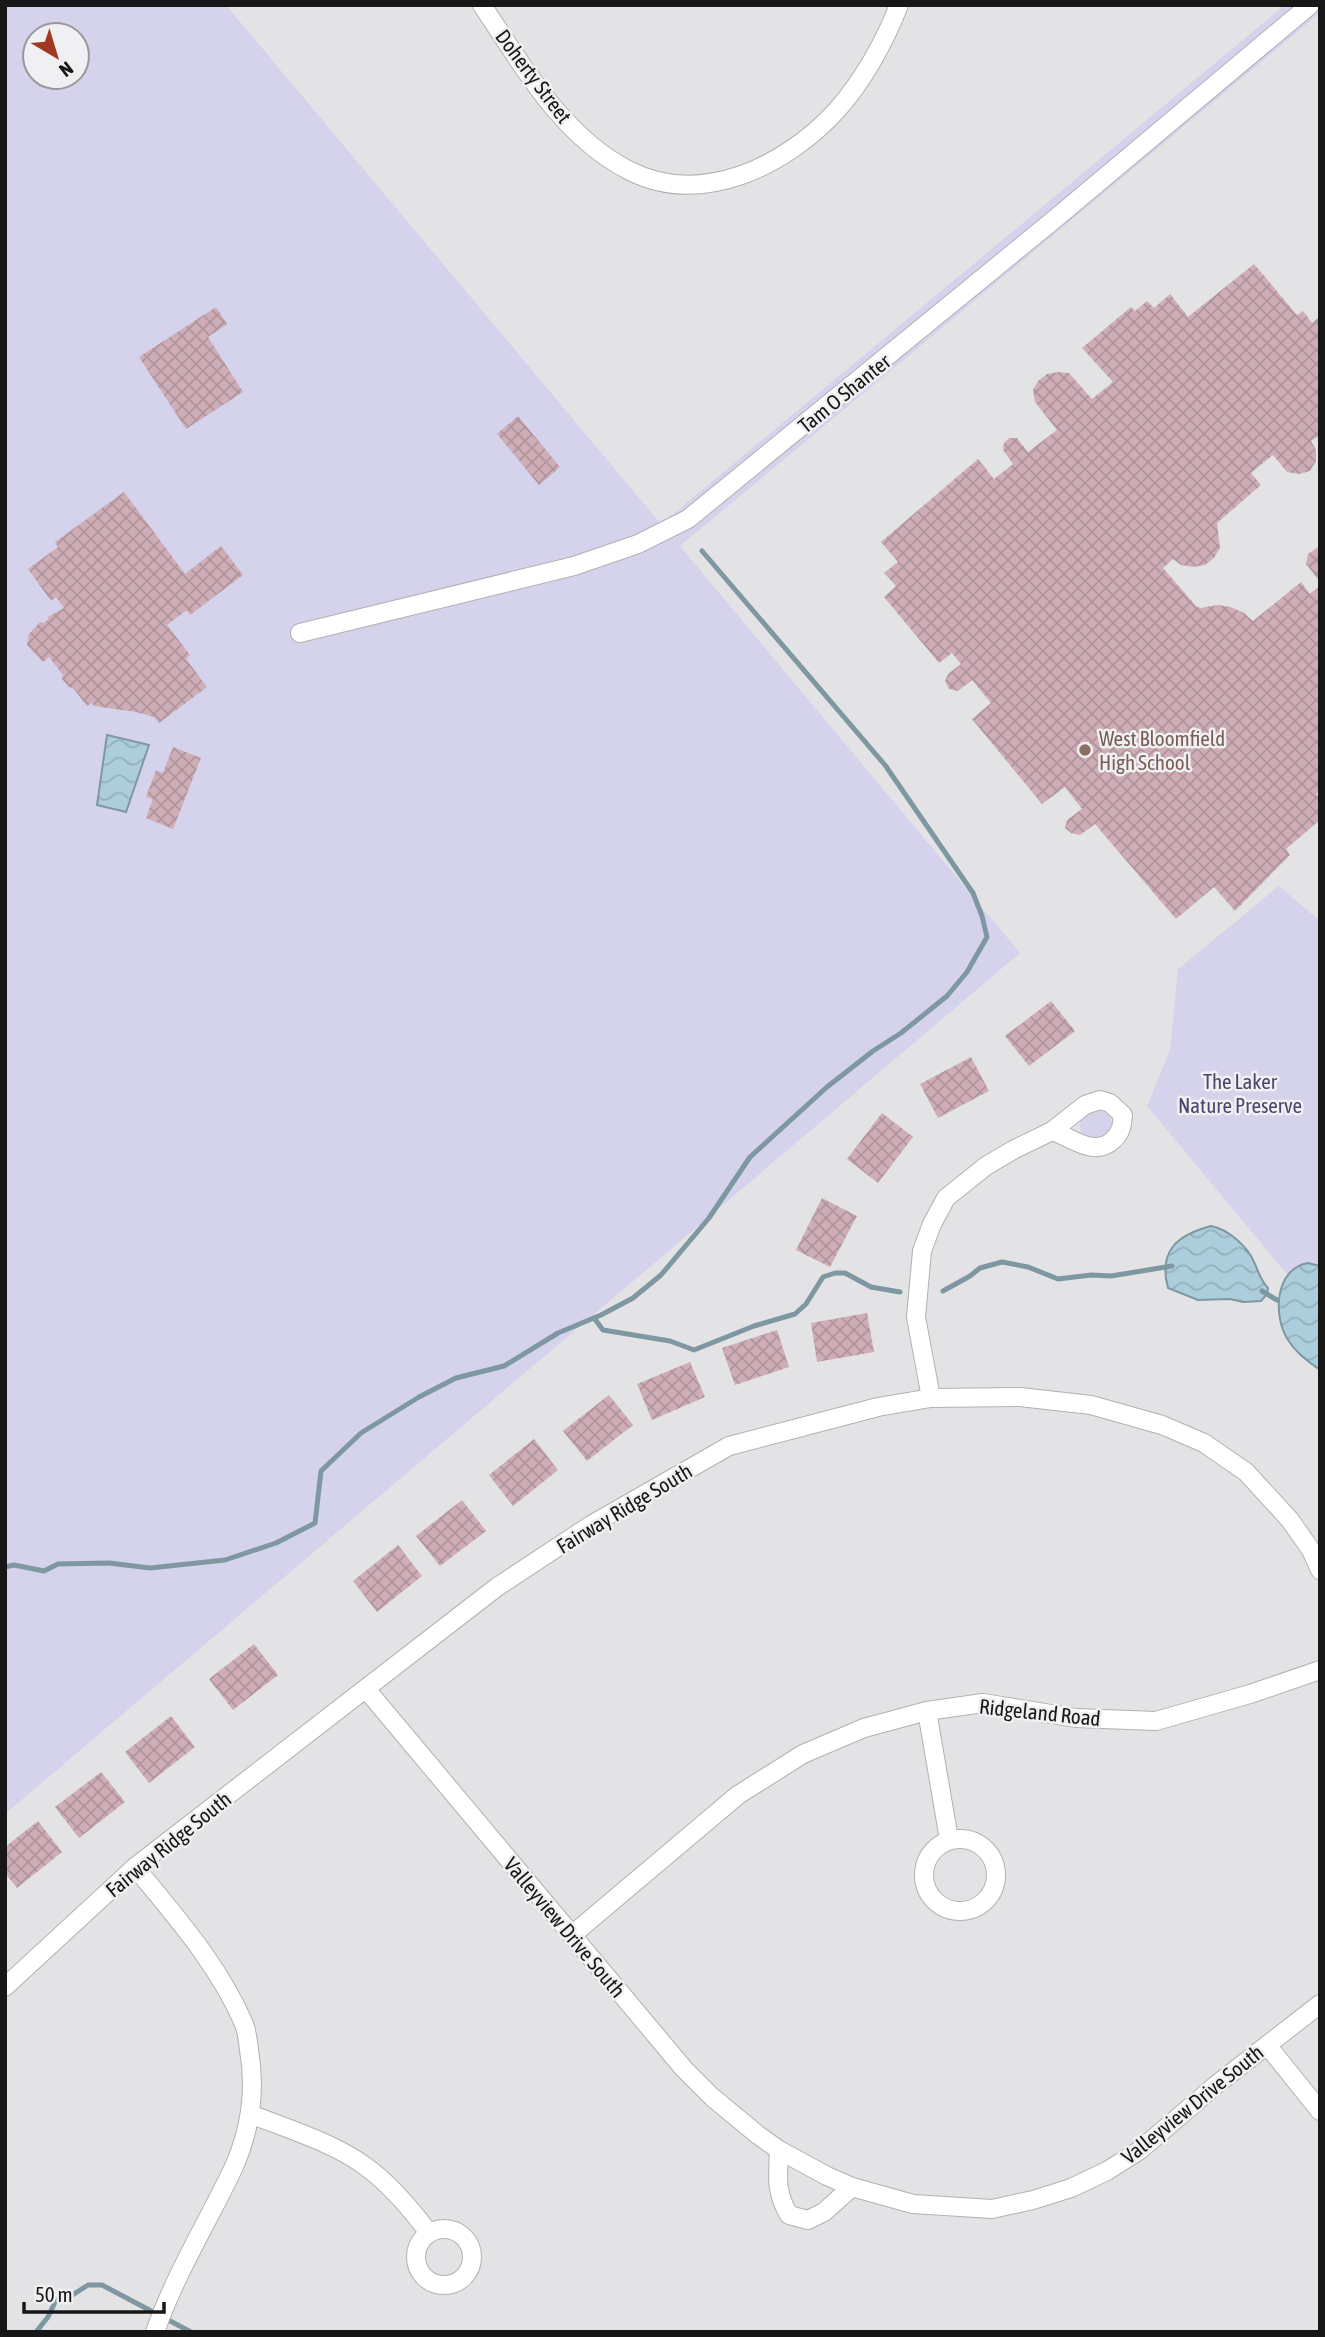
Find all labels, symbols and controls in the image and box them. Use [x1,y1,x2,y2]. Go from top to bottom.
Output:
north arrow [21,21,91,91]
street label: Doherty Street [491,24,577,128]
text: N [55,57,78,82]
street label: Tam O Shanter [793,348,895,437]
place label: West Bloomfield High School [1099,726,1225,774]
marker: West Bloomfield High School [1077,742,1093,758]
park label: The Laker Nature Preserve [1178,1069,1302,1117]
street label: Fairway Ridge South [552,1458,696,1558]
street label: Ridgeland Road [978,1694,1102,1730]
street label: Fairway Ridge South [101,1786,235,1902]
street label: Valleyview Drive South [499,1852,631,2002]
street label: Valleyview Drive South [1116,2040,1268,2168]
scale bar [24,2270,164,2314]
text: 50 m [35,2282,73,2306]

